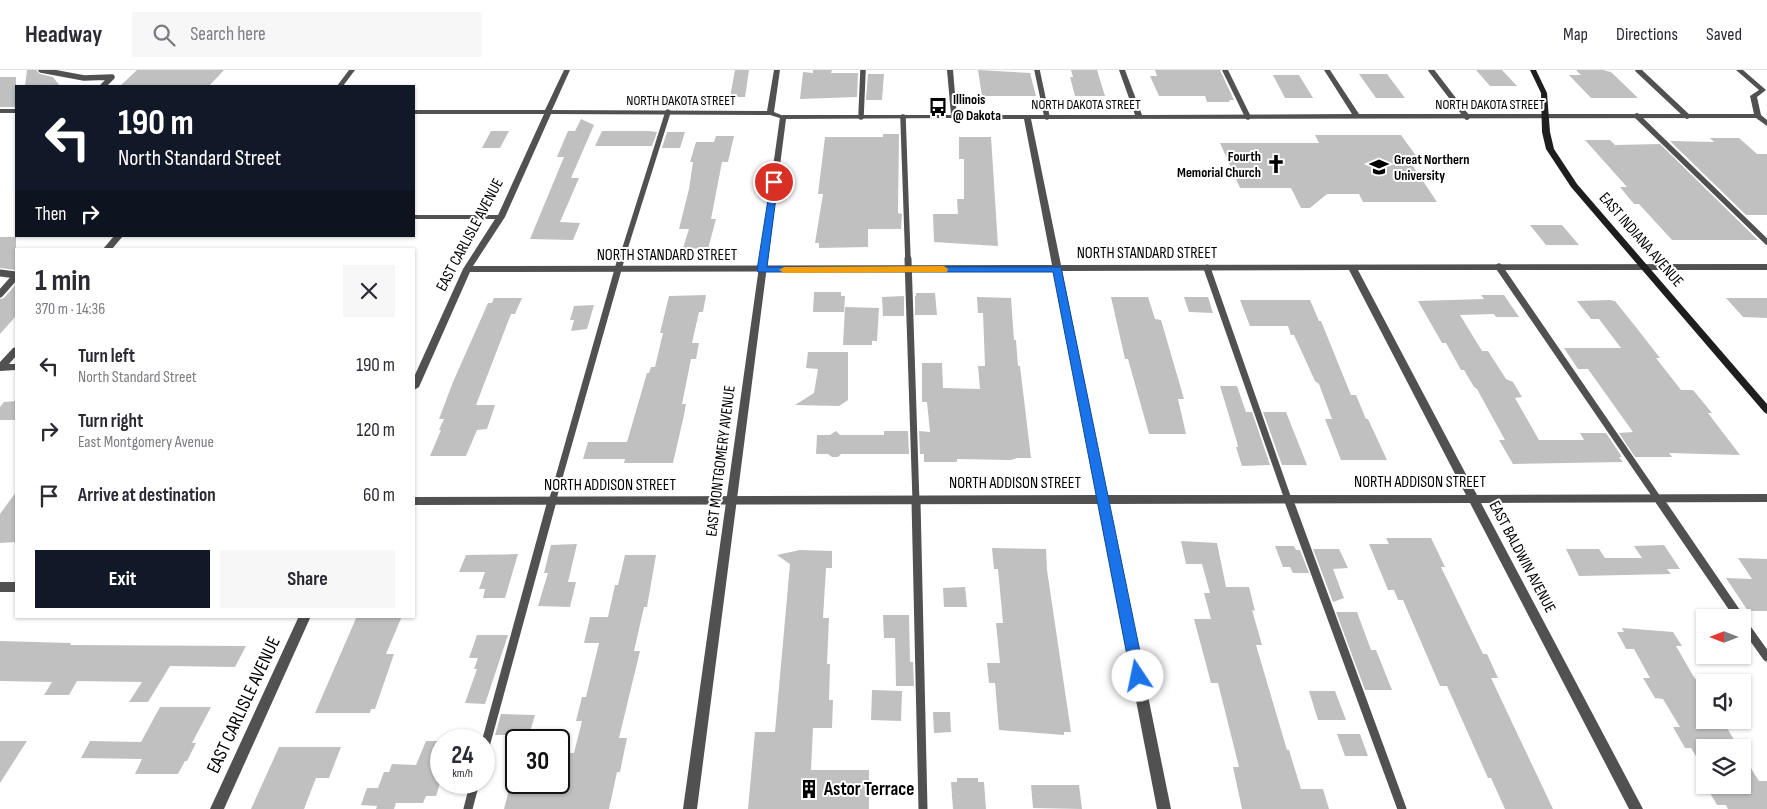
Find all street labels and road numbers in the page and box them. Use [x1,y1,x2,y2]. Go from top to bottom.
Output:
street label: NORTH DAKOTA STREET [626,92,736,109]
street label: NORTH DAKOTA STREET [1031,96,1141,113]
street label: NORTH DAKOTA STREET [1435,96,1545,113]
street label: EAST CARLISLE AVENUE [432,175,508,295]
street label: EAST INDIANA AVENUE [1595,189,1687,291]
street label: NORTH STANDARD STREET [1077,244,1218,263]
street label: NORTH STANDARD STREET [597,246,738,265]
street label: EAST MONTGOMERY AVENUE [702,384,740,538]
street label: NORTH ADDISON STREET [1354,473,1486,492]
street label: NORTH ADDISON STREET [949,474,1081,493]
street label: NORTH ADDISON STREET [544,476,676,495]
street label: EAST BALDWIN AVENUE [1485,498,1559,616]
street label: EAST CARLISLE AVENUE [202,633,286,777]

